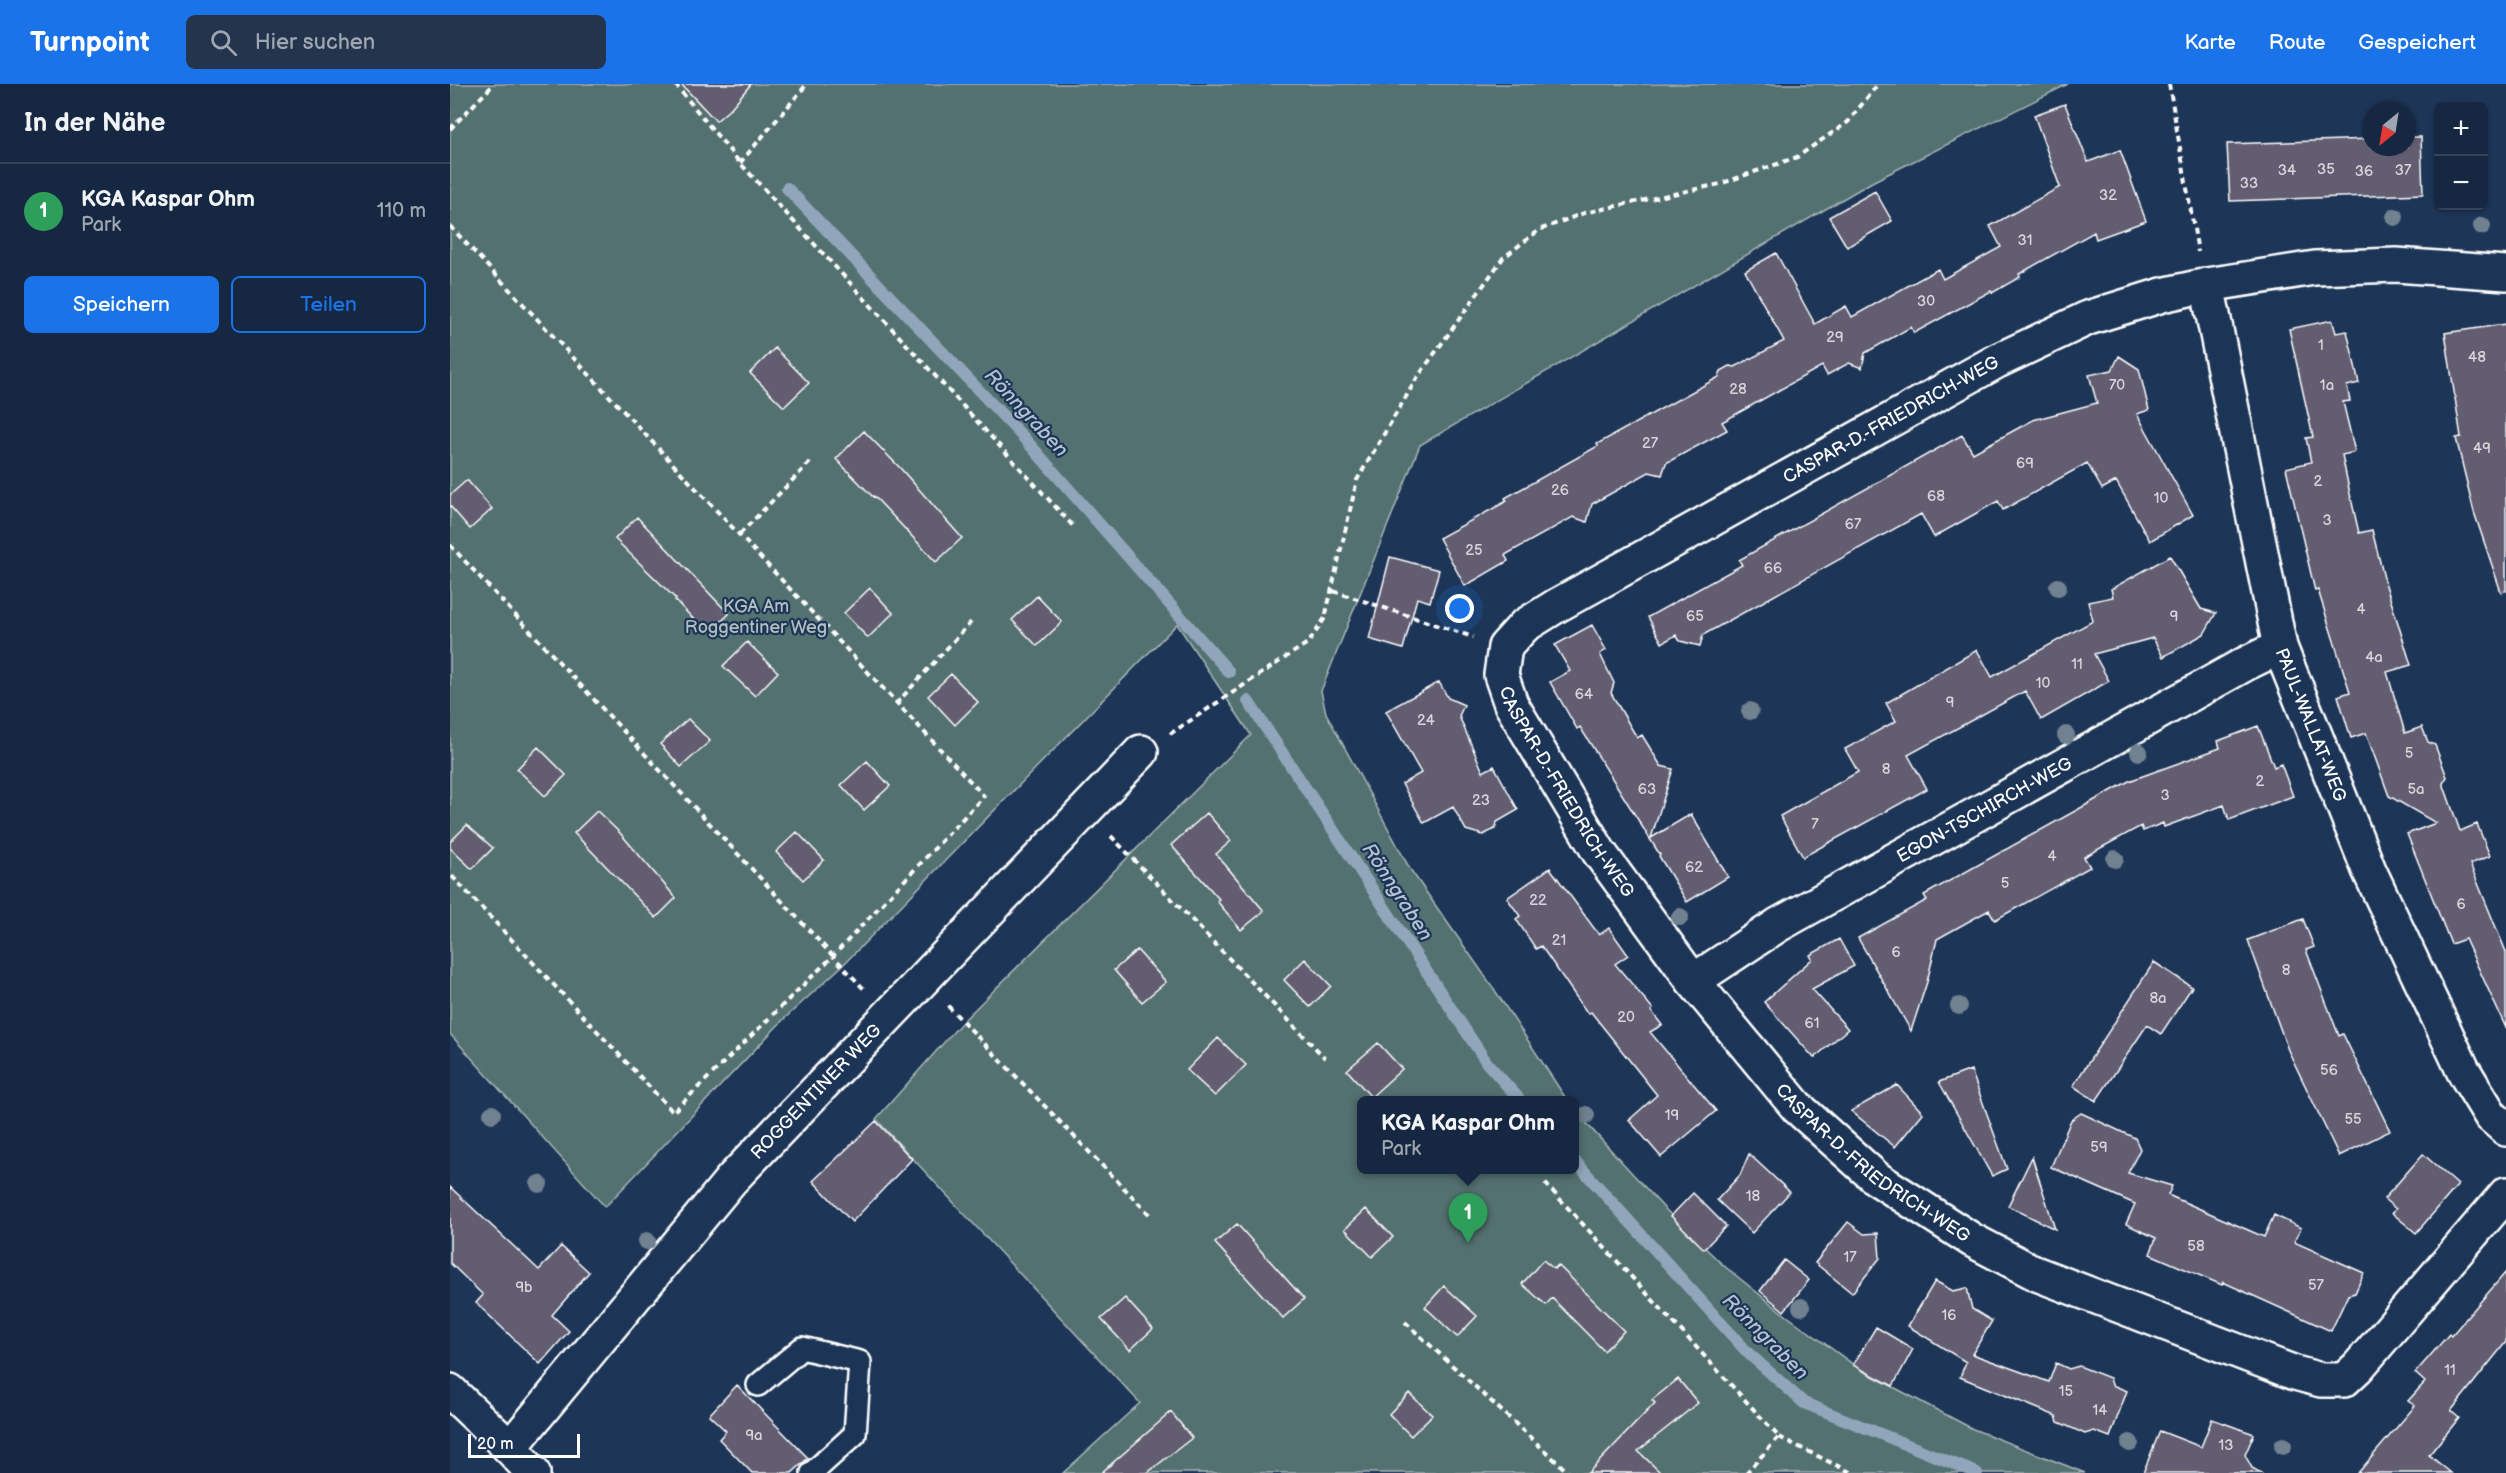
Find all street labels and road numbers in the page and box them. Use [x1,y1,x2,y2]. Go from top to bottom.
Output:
street label: CASPAR-D.-FRIEDRICH-WEG [1779,352,2003,488]
street label: PAUL-WALLAT-WEG [2271,645,2351,804]
street label: CASPAR-D.-FRIEDRICH-WEG [1495,683,1639,901]
street label: EGON-TSCHIRCH-WEG [1893,752,2075,867]
street label: ROGGENTINER WEG [746,1020,885,1163]
street label: CASPAR-D.-FRIEDRICH-WEG [1771,1079,1974,1246]

